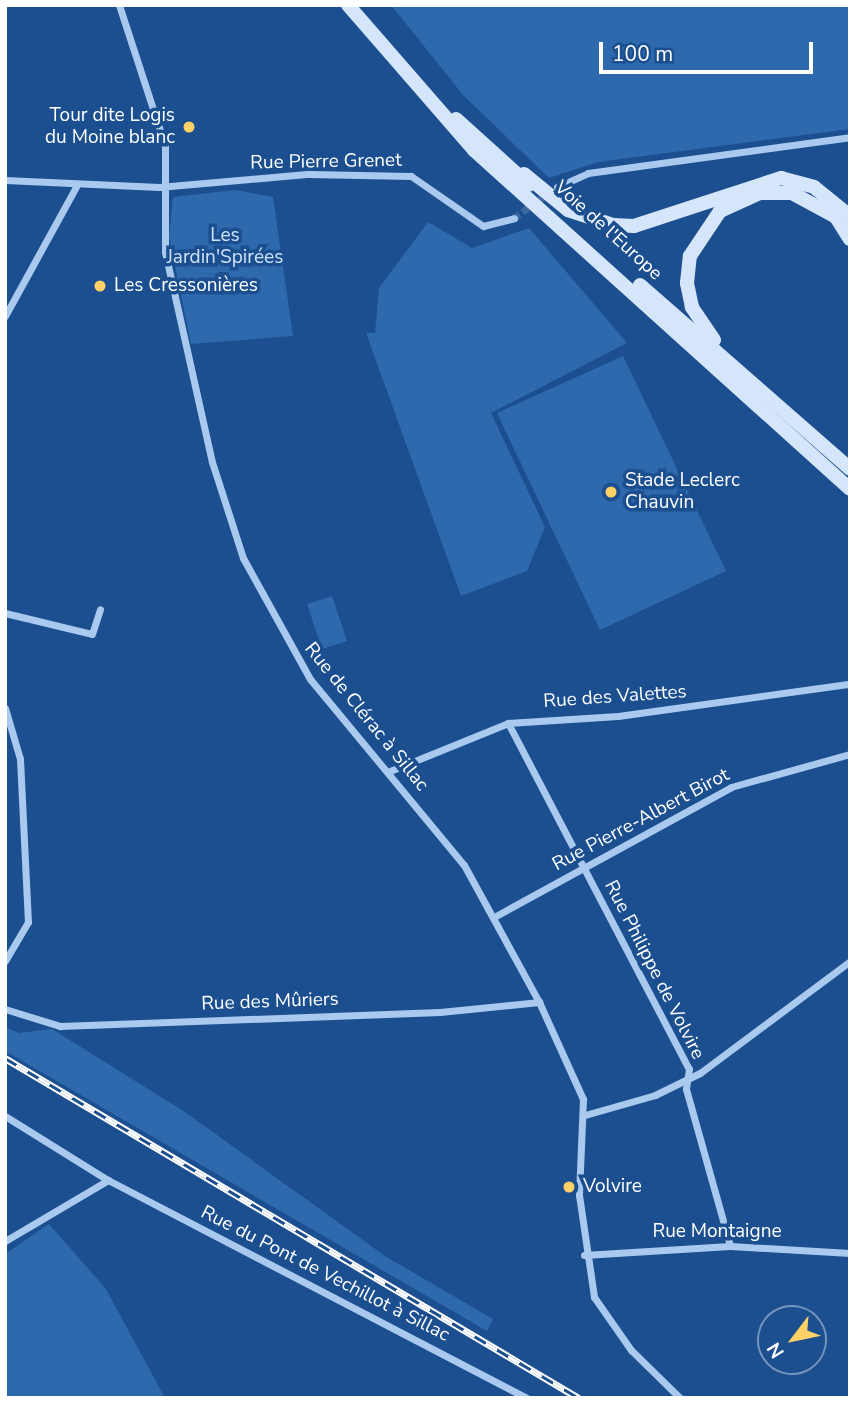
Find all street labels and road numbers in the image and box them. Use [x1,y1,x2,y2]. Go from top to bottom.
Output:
street label: Rue Pierre Grenet [250,149,402,175]
street label: Voie de l'Europe [549,177,667,285]
street label: Rue de Clérac à Sillac [299,638,433,796]
street label: Rue des Valettes [543,681,687,713]
street label: Rue Pierre-Albert Birot [549,764,733,876]
street label: Rue Philippe de Volvire [599,877,709,1063]
street label: Rue des Mûriers [201,988,339,1016]
street label: Rue du Pont de Vechillot à Sillac [197,1201,453,1347]
street label: Rue Montaigne [652,1221,782,1243]

